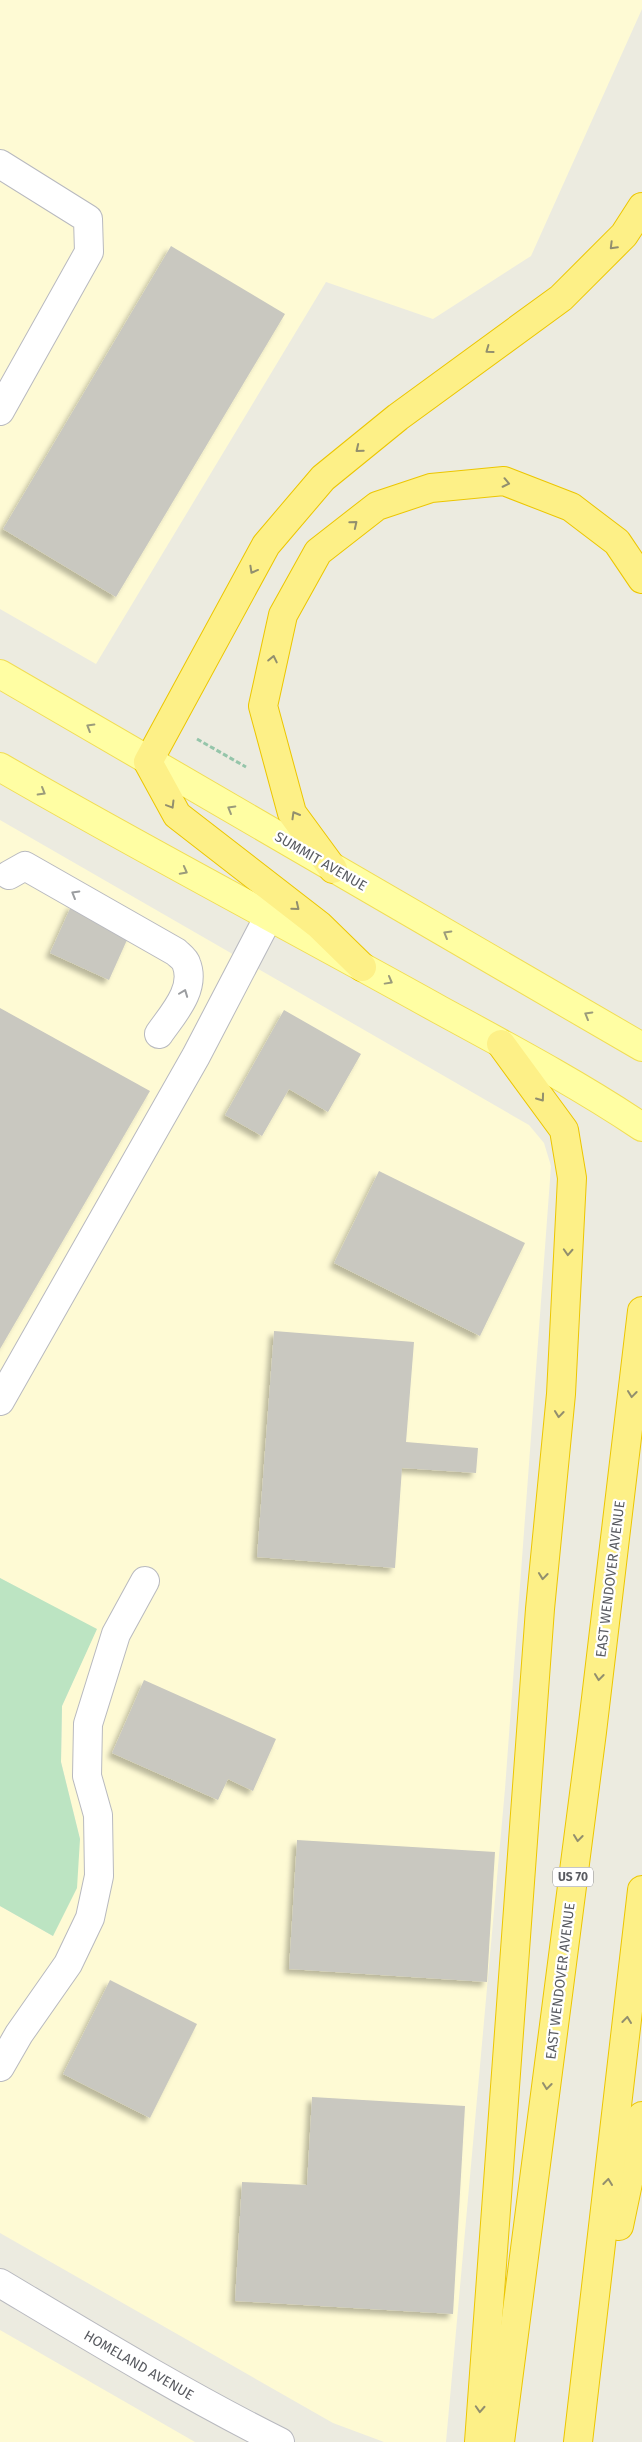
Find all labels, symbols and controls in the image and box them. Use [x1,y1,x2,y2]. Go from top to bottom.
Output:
one-way arrow [610,240,619,249]
one-way arrow [486,345,495,353]
one-way arrow [356,443,365,452]
one-way arrow [502,477,511,488]
one-way arrow [348,521,357,529]
one-way arrow [249,564,259,573]
one-way arrow [267,654,278,663]
one-way arrow [87,724,96,734]
one-way arrow [37,785,46,795]
one-way arrow [165,799,175,808]
one-way arrow [227,806,236,816]
one-way arrow [291,812,301,821]
street label: SUMMIT AVENUE [272,828,370,895]
one-way arrow [179,865,188,875]
one-way arrow [71,891,80,901]
one-way arrow [291,902,300,911]
one-way arrow [443,931,452,941]
one-way arrow [383,975,392,985]
one-way arrow [178,989,188,998]
one-way arrow [584,1012,593,1022]
one-way arrow [535,1092,543,1101]
one-way arrow [563,1248,574,1256]
one-way arrow [627,1390,638,1398]
one-way arrow [554,1410,565,1418]
street label: EAST WENDOVER AVENUE [592,1500,629,1658]
one-way arrow [538,1572,549,1580]
one-way arrow [594,1673,604,1681]
one-way arrow [574,1834,584,1842]
road number: US 70 [553,1868,593,1886]
street label: EAST WENDOVER AVENUE [542,1902,579,2060]
one-way arrow [621,2016,632,2024]
one-way arrow [542,2082,553,2090]
one-way arrow [602,2177,613,2185]
street label: HOMELAND AVENUE [81,2327,197,2404]
one-way arrow [475,2405,486,2413]

